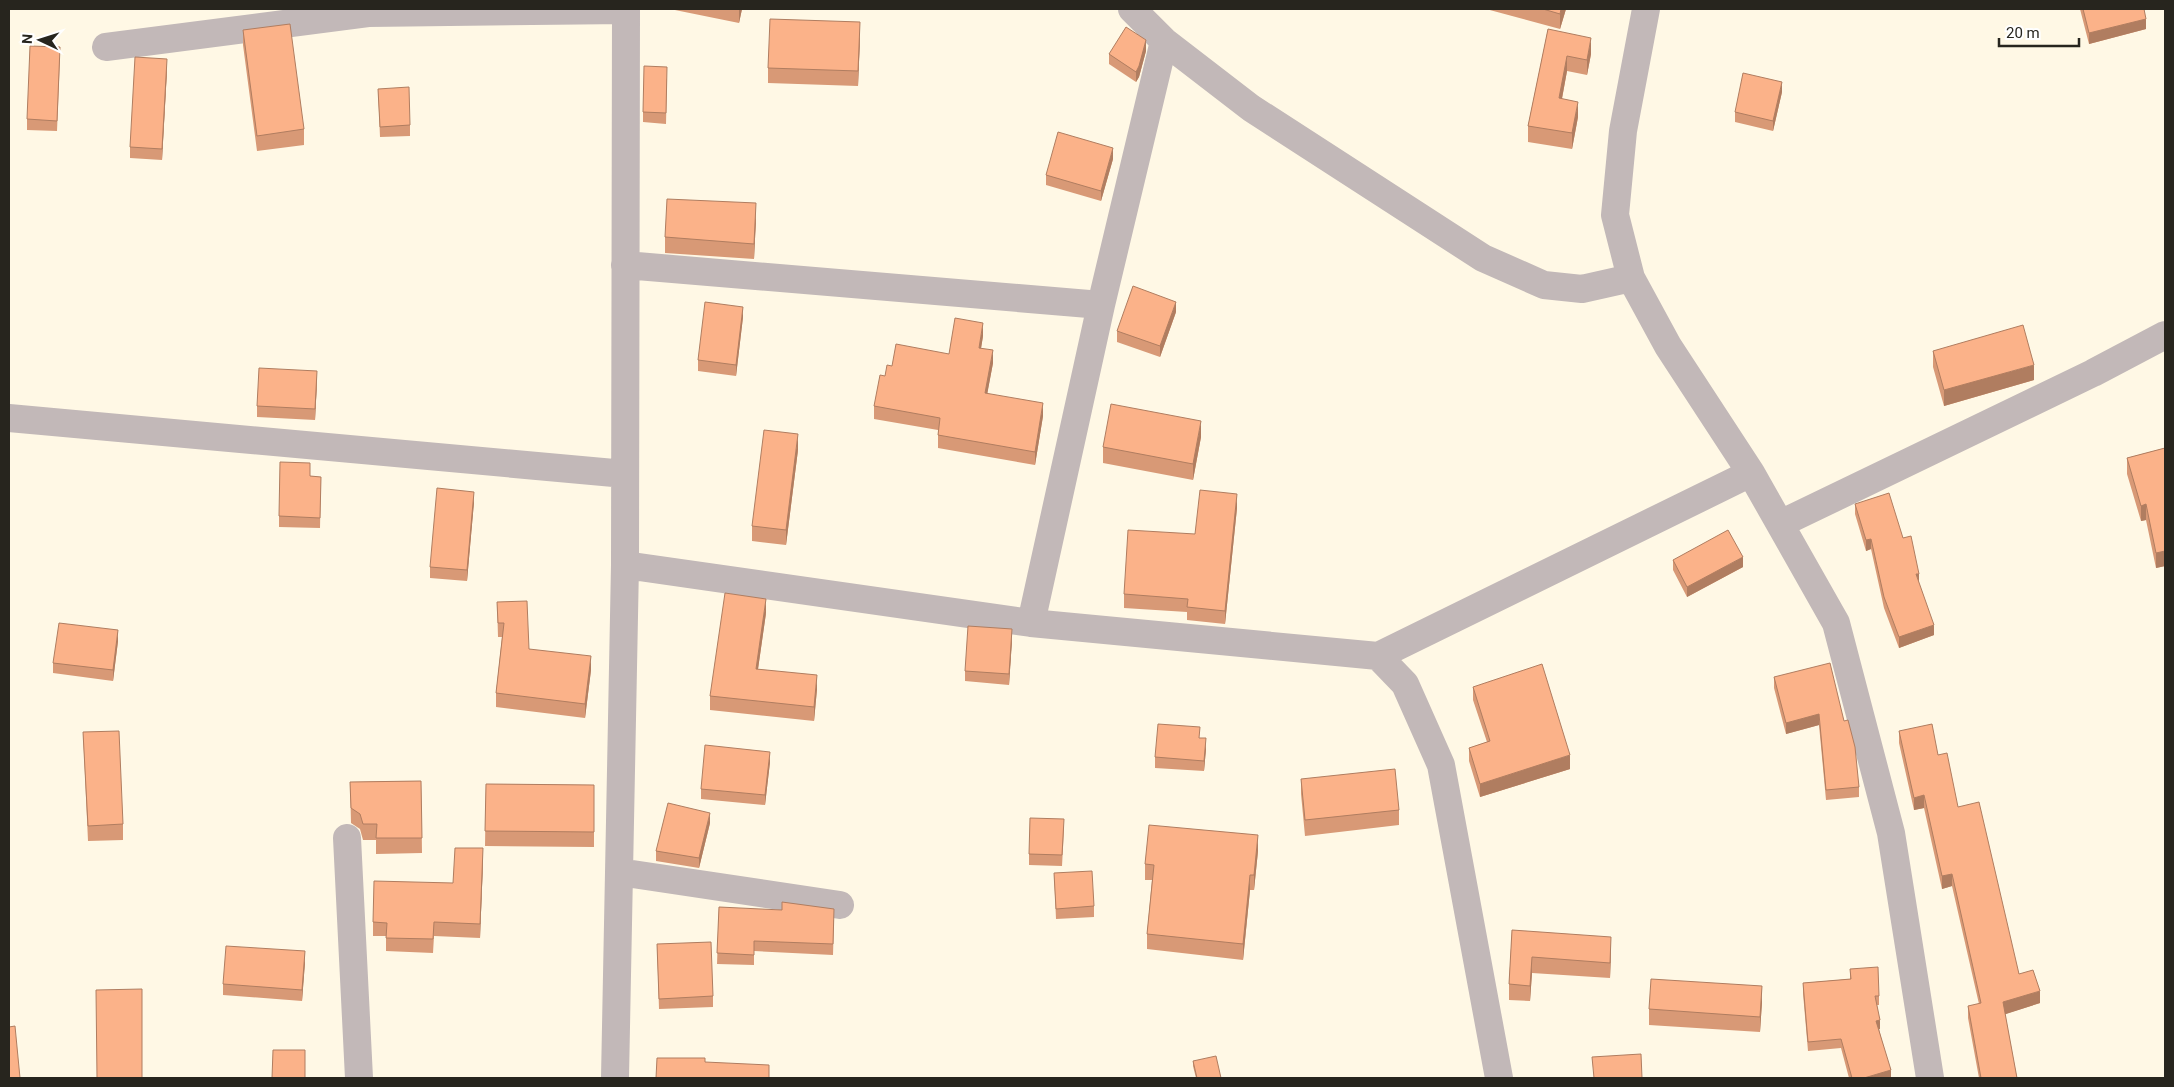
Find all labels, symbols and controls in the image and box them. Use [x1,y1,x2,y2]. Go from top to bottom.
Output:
north arrow [15,15,65,65]
scale bar [1999,15,2079,47]
text: 20 m [2006,24,2040,42]
text: N [19,34,35,45]

